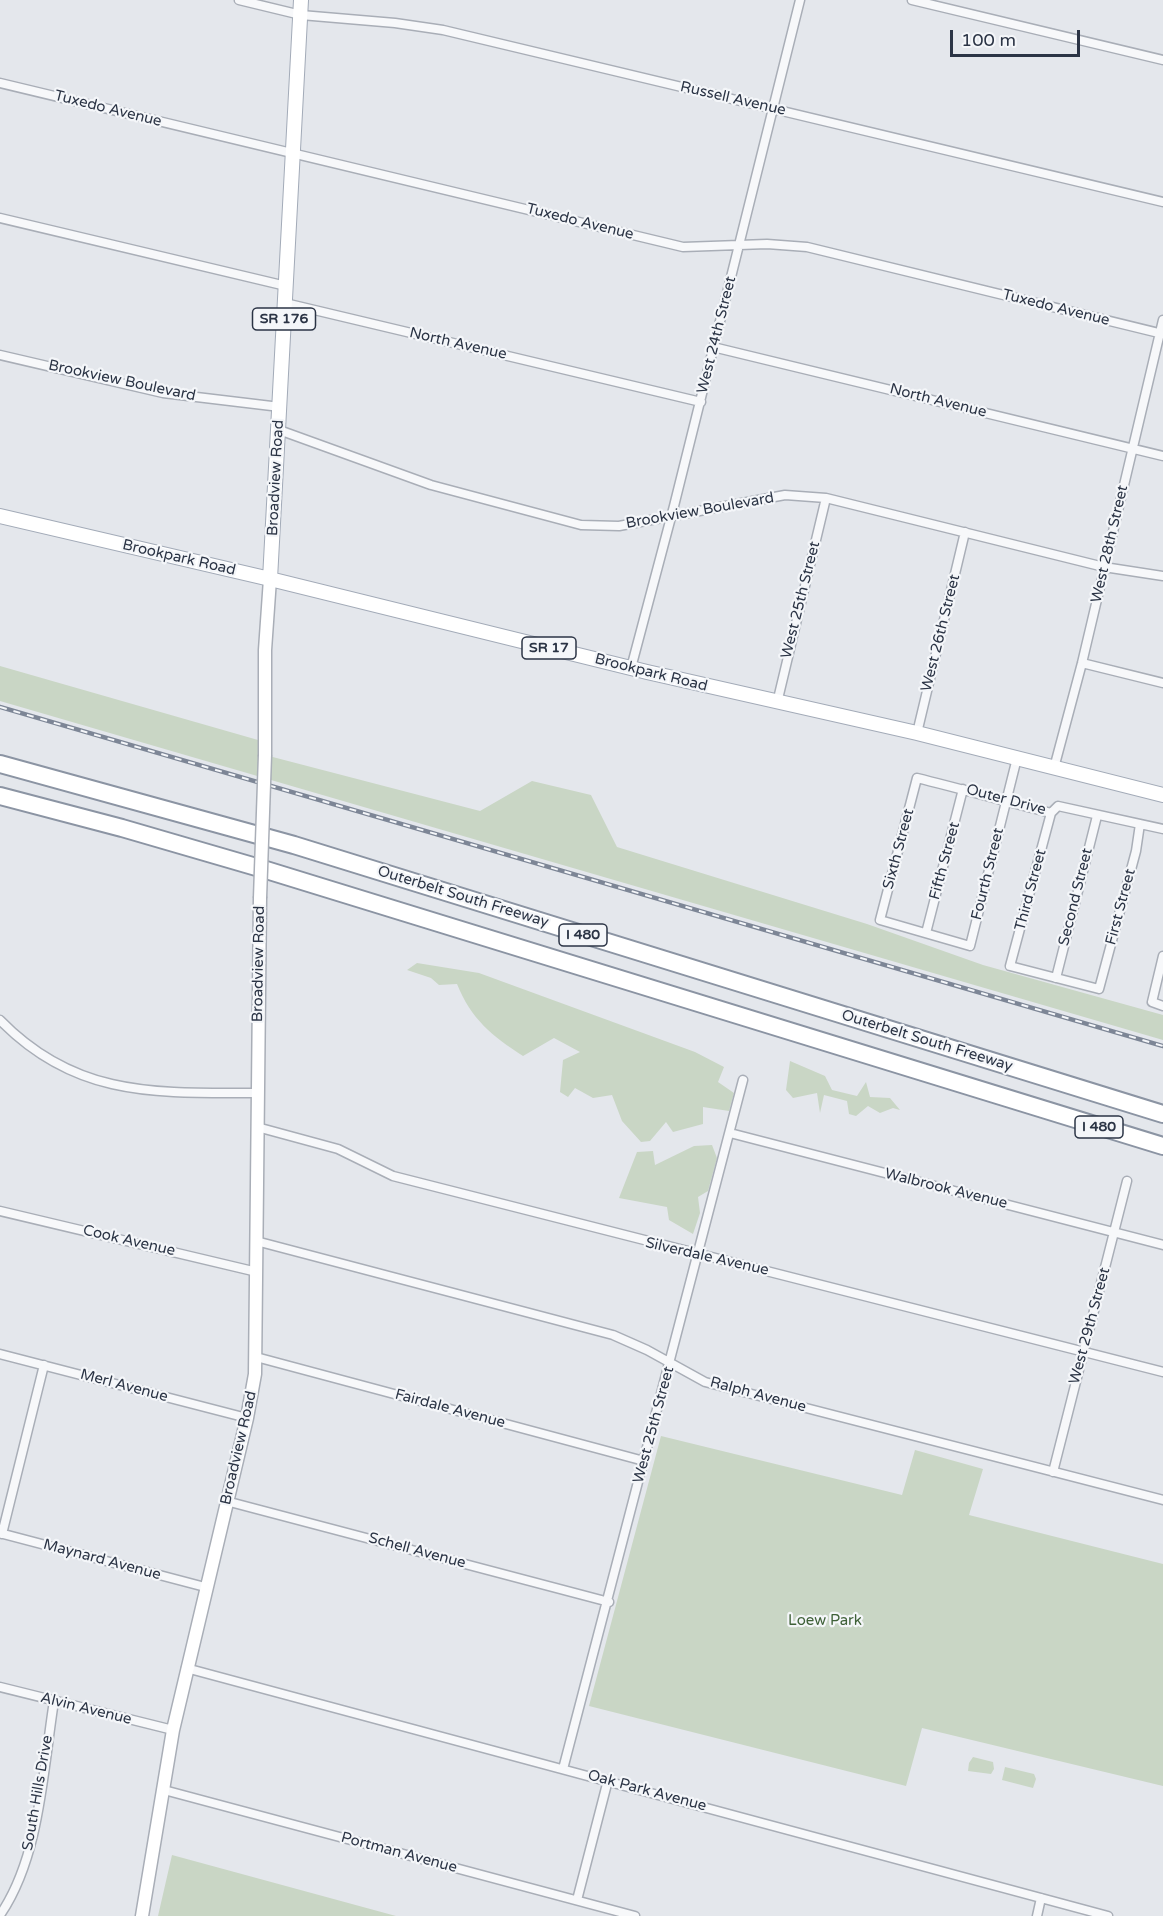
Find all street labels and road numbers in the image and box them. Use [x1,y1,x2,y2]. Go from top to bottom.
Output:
street label: Russell Avenue [678,78,788,120]
street label: Tuxedo Avenue [53,87,163,131]
street label: Tuxedo Avenue [525,200,635,244]
street label: West 24th Street [694,274,740,396]
street label: Tuxedo Avenue [1001,286,1111,330]
road number: SR 176 [252,308,316,330]
street label: North Avenue [408,324,508,364]
street label: Brookview Boulevard [47,357,197,405]
street label: North Avenue [888,380,988,422]
street label: Broadview Road [264,419,288,537]
street label: West 28th Street [1088,483,1132,605]
street label: Brookview Boulevard [625,489,775,533]
street label: Brookpark Road [121,536,237,580]
street label: West 25th Street [778,539,824,661]
street label: West 26th Street [918,572,964,694]
road number: SR 17 [522,637,576,659]
street label: Brookpark Road [593,650,709,696]
street label: Outer Drive [964,781,1048,819]
street label: Sixth Street [880,807,918,891]
street label: Fifth Street [926,820,964,902]
street label: Fourth Street [968,826,1008,922]
street label: Second Street [1055,846,1097,948]
street label: Third Street [1011,847,1051,933]
street label: Outerbelt South Freeway [375,862,551,932]
street label: First Street [1102,867,1140,947]
street label: Broadview Road [249,906,269,1022]
road number: I 480 [559,924,607,946]
street label: Outerbelt South Freeway [839,1006,1015,1076]
road number: I 480 [1075,1116,1123,1138]
street label: Walbrook Avenue [883,1165,1009,1213]
street label: Cook Avenue [81,1222,177,1260]
street label: Silverdale Avenue [644,1234,770,1280]
street label: West 29th Street [1066,1266,1114,1386]
street label: West 25th Street [630,1365,678,1485]
street label: Merl Avenue [78,1366,170,1406]
street label: Ralph Avenue [708,1373,808,1417]
street label: Fairdale Avenue [393,1386,507,1432]
street label: Broadview Road [217,1389,261,1507]
street label: Schell Avenue [366,1529,468,1573]
street label: Maynard Avenue [41,1536,163,1584]
street label: Alvin Avenue [39,1689,133,1729]
street label: South Hills Drive [19,1734,57,1852]
street label: Oak Park Avenue [586,1766,708,1816]
street label: Portman Avenue [339,1829,459,1877]

